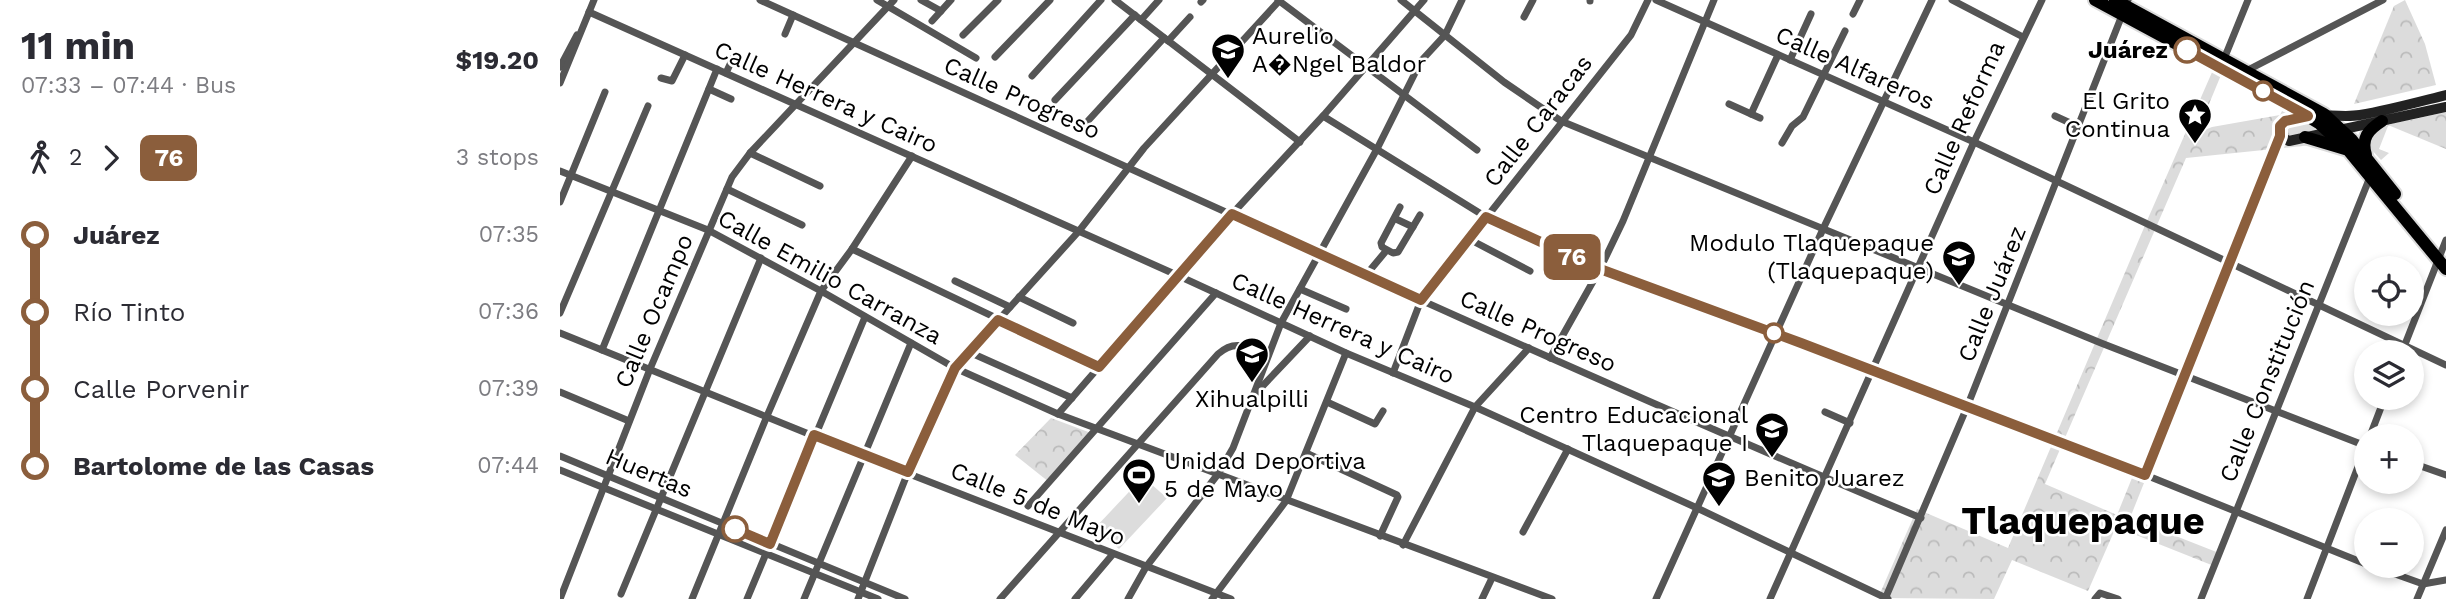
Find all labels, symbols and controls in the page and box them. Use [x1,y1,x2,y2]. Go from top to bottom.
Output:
street label: Calle Alfareros [1771,20,1939,116]
place label: Aurelio A�Ngel Baldor [1252,22,1427,78]
text: 11 min [21,24,135,68]
school or university icon: Aurelio A�Ngel Baldor [1209,31,1247,80]
street label: Calle Herrera y Cairo [710,35,942,159]
place label: Juárez [2088,36,2168,64]
street label: Calle Reforma [1917,37,2011,199]
marker: Juárez [2174,37,2200,63]
text: $19.20 [455,45,539,75]
street label: Calle Caracas [1478,50,1598,192]
street label: Calle Progreso [939,51,1105,145]
text: 07:33 – 07:44 · Bus [21,72,236,99]
unlabelled marker [2253,81,2273,101]
place label: El Grito Continua [2065,87,2170,143]
place icon: El Grito Continua [2176,96,2214,145]
icon: walk [21,139,59,177]
icon: forward [92,139,130,177]
text: 2 [69,144,82,171]
text: 76 [154,144,183,172]
text: 3 stops [456,144,539,171]
street label: Calle Emilio Carranza [713,204,947,350]
text: Juárez [73,220,160,250]
text: 07:35 [479,221,539,248]
street label: Calle Juárez [1952,222,2032,366]
place label: Modulo Tlaquepaque (Tlaquepaque) [1689,229,1934,285]
street label: Calle Ocampo [609,230,699,392]
line badge: 76 [1541,234,1604,280]
school or university icon: Modulo Tlaquepaque (Tlaquepaque) [1940,238,1978,287]
text: 76 [1558,243,1586,271]
map controls [2354,256,2424,578]
button: locate [2354,256,2424,326]
street label: Calle Herrera y Cairo [1227,266,1459,390]
street label: Calle Constitución [2214,276,2320,486]
street label: Calle Progreso [1455,284,1621,378]
text: Río Tinto [73,297,185,327]
text: 07:36 [478,298,539,325]
unlabelled marker [1764,323,1784,343]
school or university icon: Xihualpilli [1233,335,1271,384]
button: layers [2354,340,2424,410]
text: Calle Porvenir [73,374,249,404]
text: 07:39 [478,375,539,402]
place label: Xihualpilli [1195,385,1309,413]
place label: Centro Educacional Tlaquepaque I [1519,401,1749,457]
school or university icon: Centro Educacional Tlaquepaque I [1753,410,1791,459]
button: + [2354,424,2424,494]
street label: Huertas [601,442,697,504]
place label: Unidad Deportiva 5 de Mayo [1164,447,1366,503]
text: Bartolome de las Casas [73,451,374,481]
text: 07:44 [477,452,539,479]
street label: Calle 5 de Mayo [947,456,1129,552]
sports icon: Unidad Deportiva 5 de Mayo [1120,456,1158,505]
school or university icon: Benito Juarez [1700,459,1738,508]
place label: Benito Juarez [1744,464,1905,492]
district label: Tlaquepaque [1961,499,2205,543]
button: − [2354,508,2424,578]
unlabelled marker [722,516,748,542]

